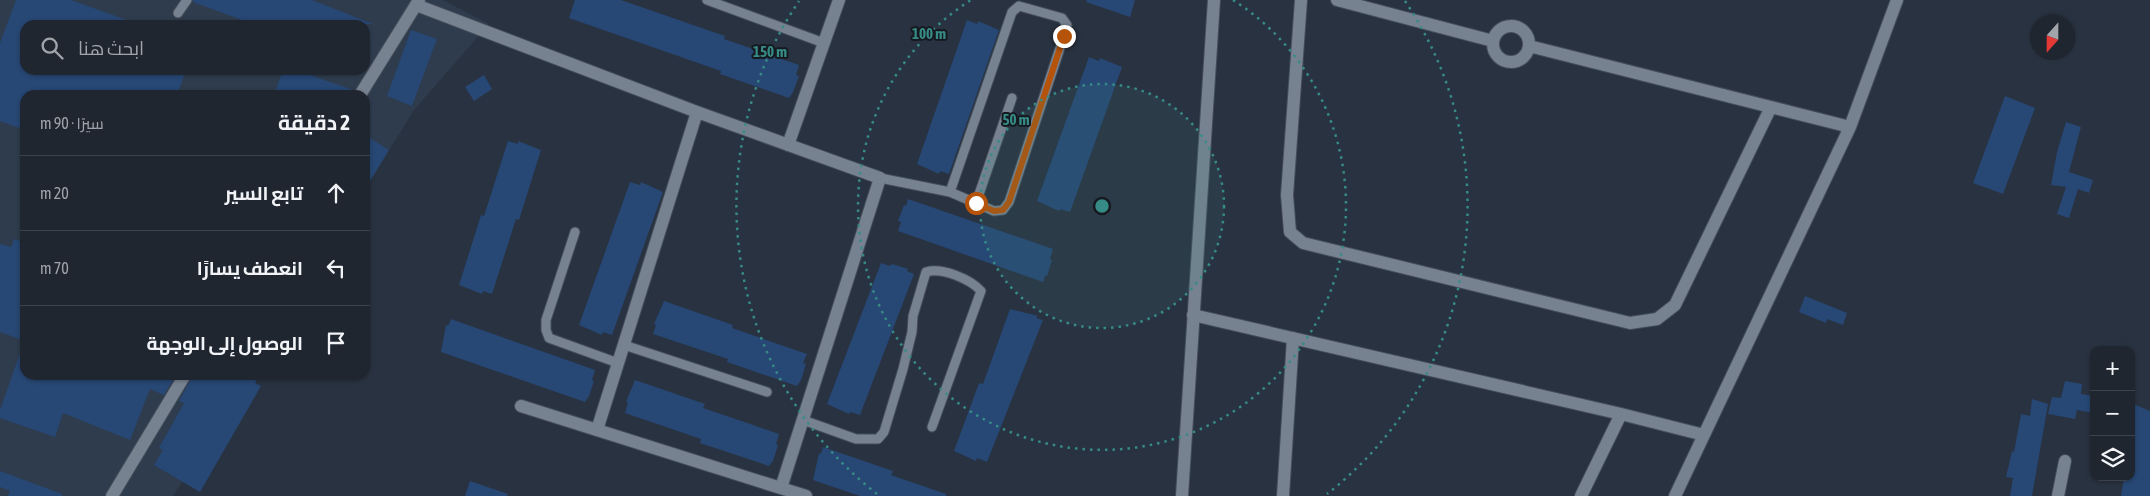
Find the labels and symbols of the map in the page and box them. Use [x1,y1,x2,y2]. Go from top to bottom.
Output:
north arrow [2030,15,2075,60]
text: 100 m [912,25,946,42]
route end [1053,25,1076,48]
text: 150 m [753,43,787,60]
text: 50 m [1003,111,1030,128]
route start [965,192,988,215]
centre of rings [1093,197,1111,215]

